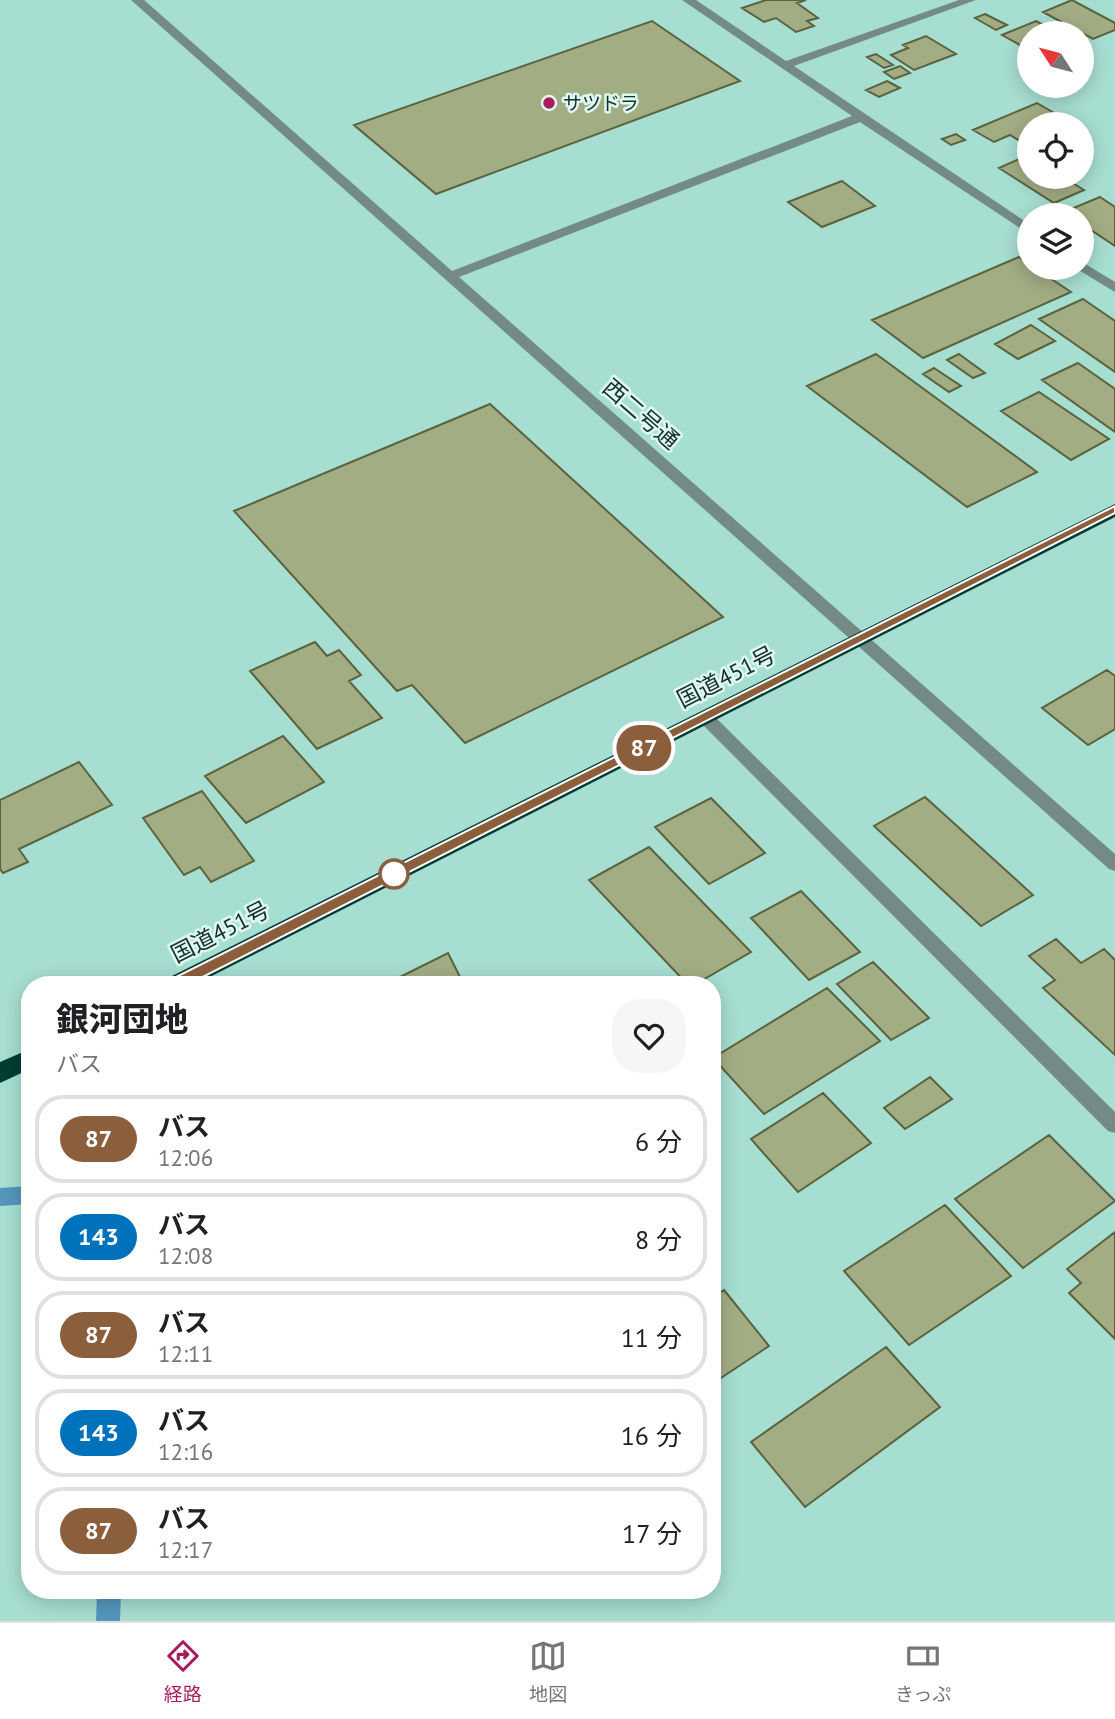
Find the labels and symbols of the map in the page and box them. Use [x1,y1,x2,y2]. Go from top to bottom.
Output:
north arrow [1017,21,1094,98]
place label: サツドラ [563,91,639,115]
marker: サツドラ [541,95,557,111]
street label: 西二号通 [597,373,686,455]
street label: 国道451号 [672,639,780,714]
line badge: 87 [612,725,676,771]
unlabelled marker [379,859,409,889]
street label: 国道451号 [166,894,274,969]

